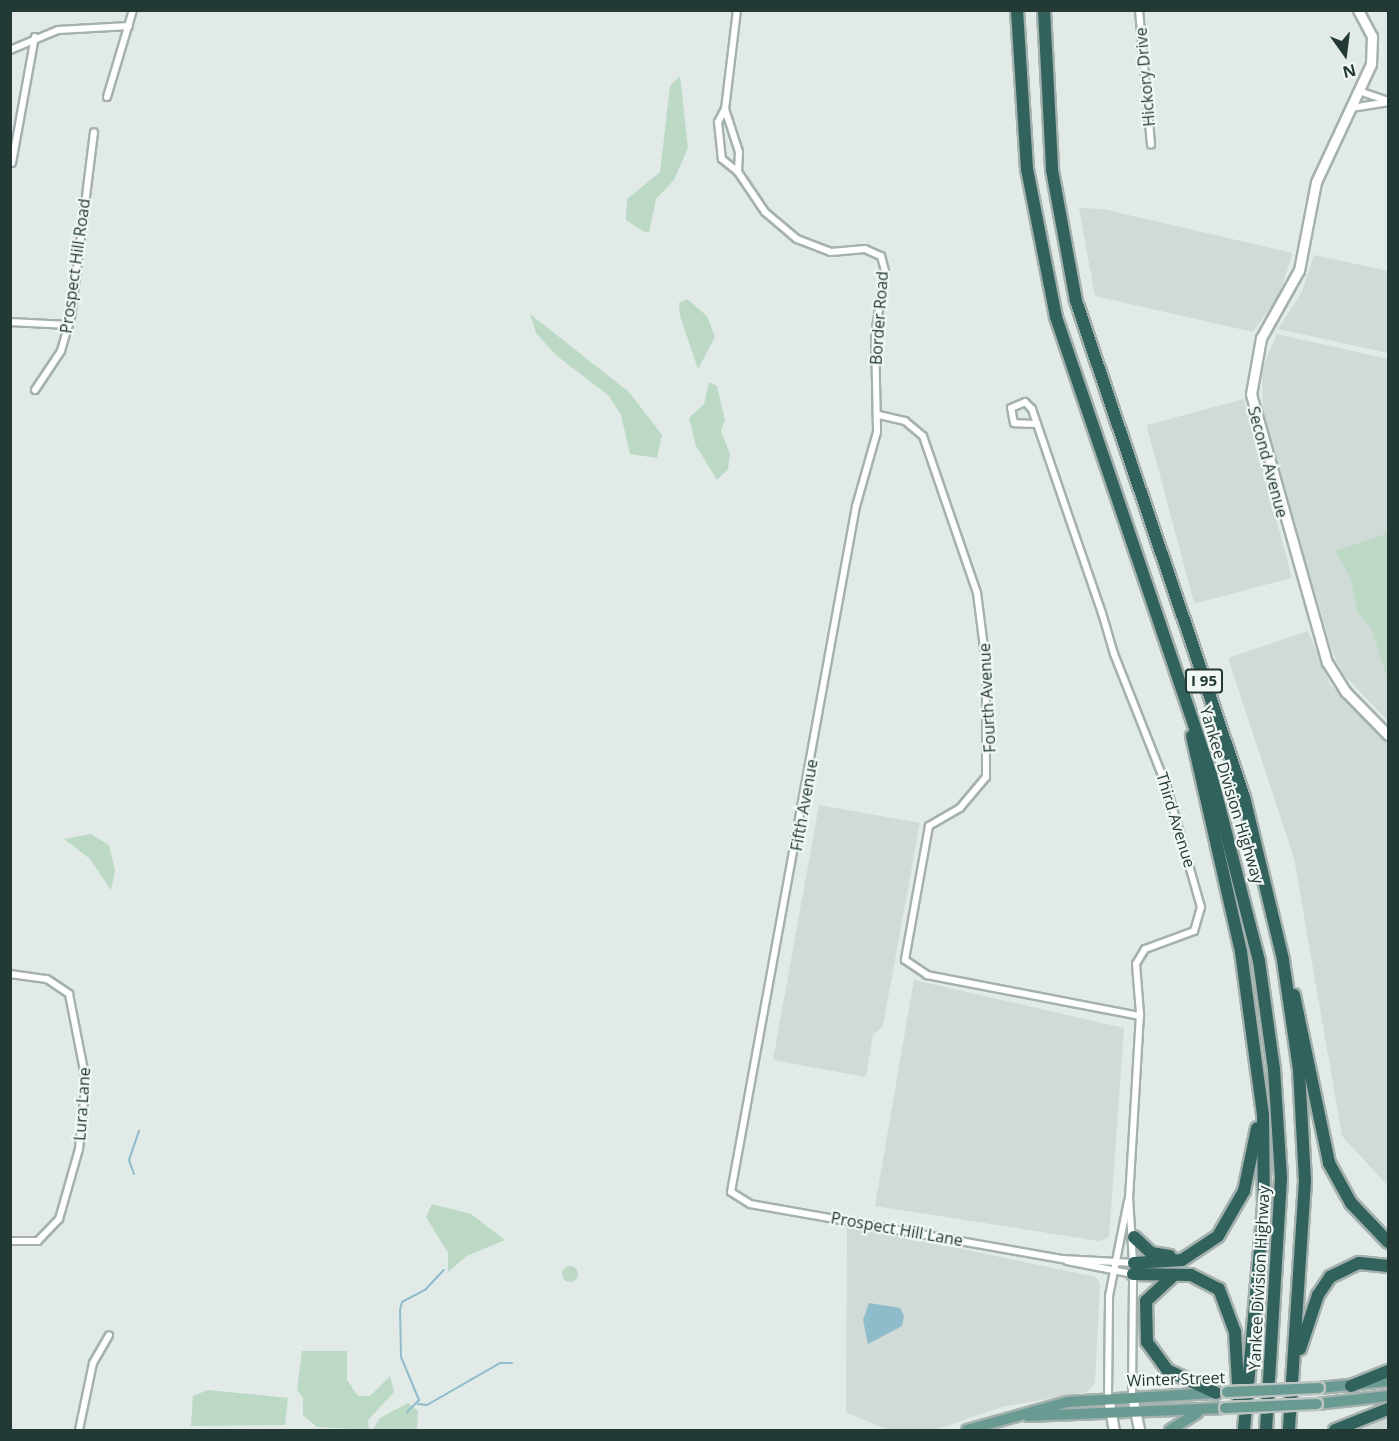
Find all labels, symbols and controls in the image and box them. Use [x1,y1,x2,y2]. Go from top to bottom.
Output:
north arrow [1315,24,1375,84]
street label: Hickory Drive [1131,27,1159,127]
text: N [1340,59,1358,84]
street label: Prospect Hill Road [56,197,94,335]
street label: Border Road [866,270,892,366]
street label: Second Avenue [1244,404,1292,520]
street label: Fourth Avenue [975,643,999,753]
road number: I 95 [1184,669,1224,693]
street label: Yankee Division Highway [1196,704,1268,886]
street label: Fifth Avenue [786,758,822,852]
street label: Third Avenue [1152,770,1200,870]
street label: Lura Lane [70,1067,94,1141]
street label: Yankee Division Highway [1245,1185,1273,1371]
street label: Prospect Hill Lane [829,1208,965,1250]
street label: Winter Street [1126,1368,1226,1390]

